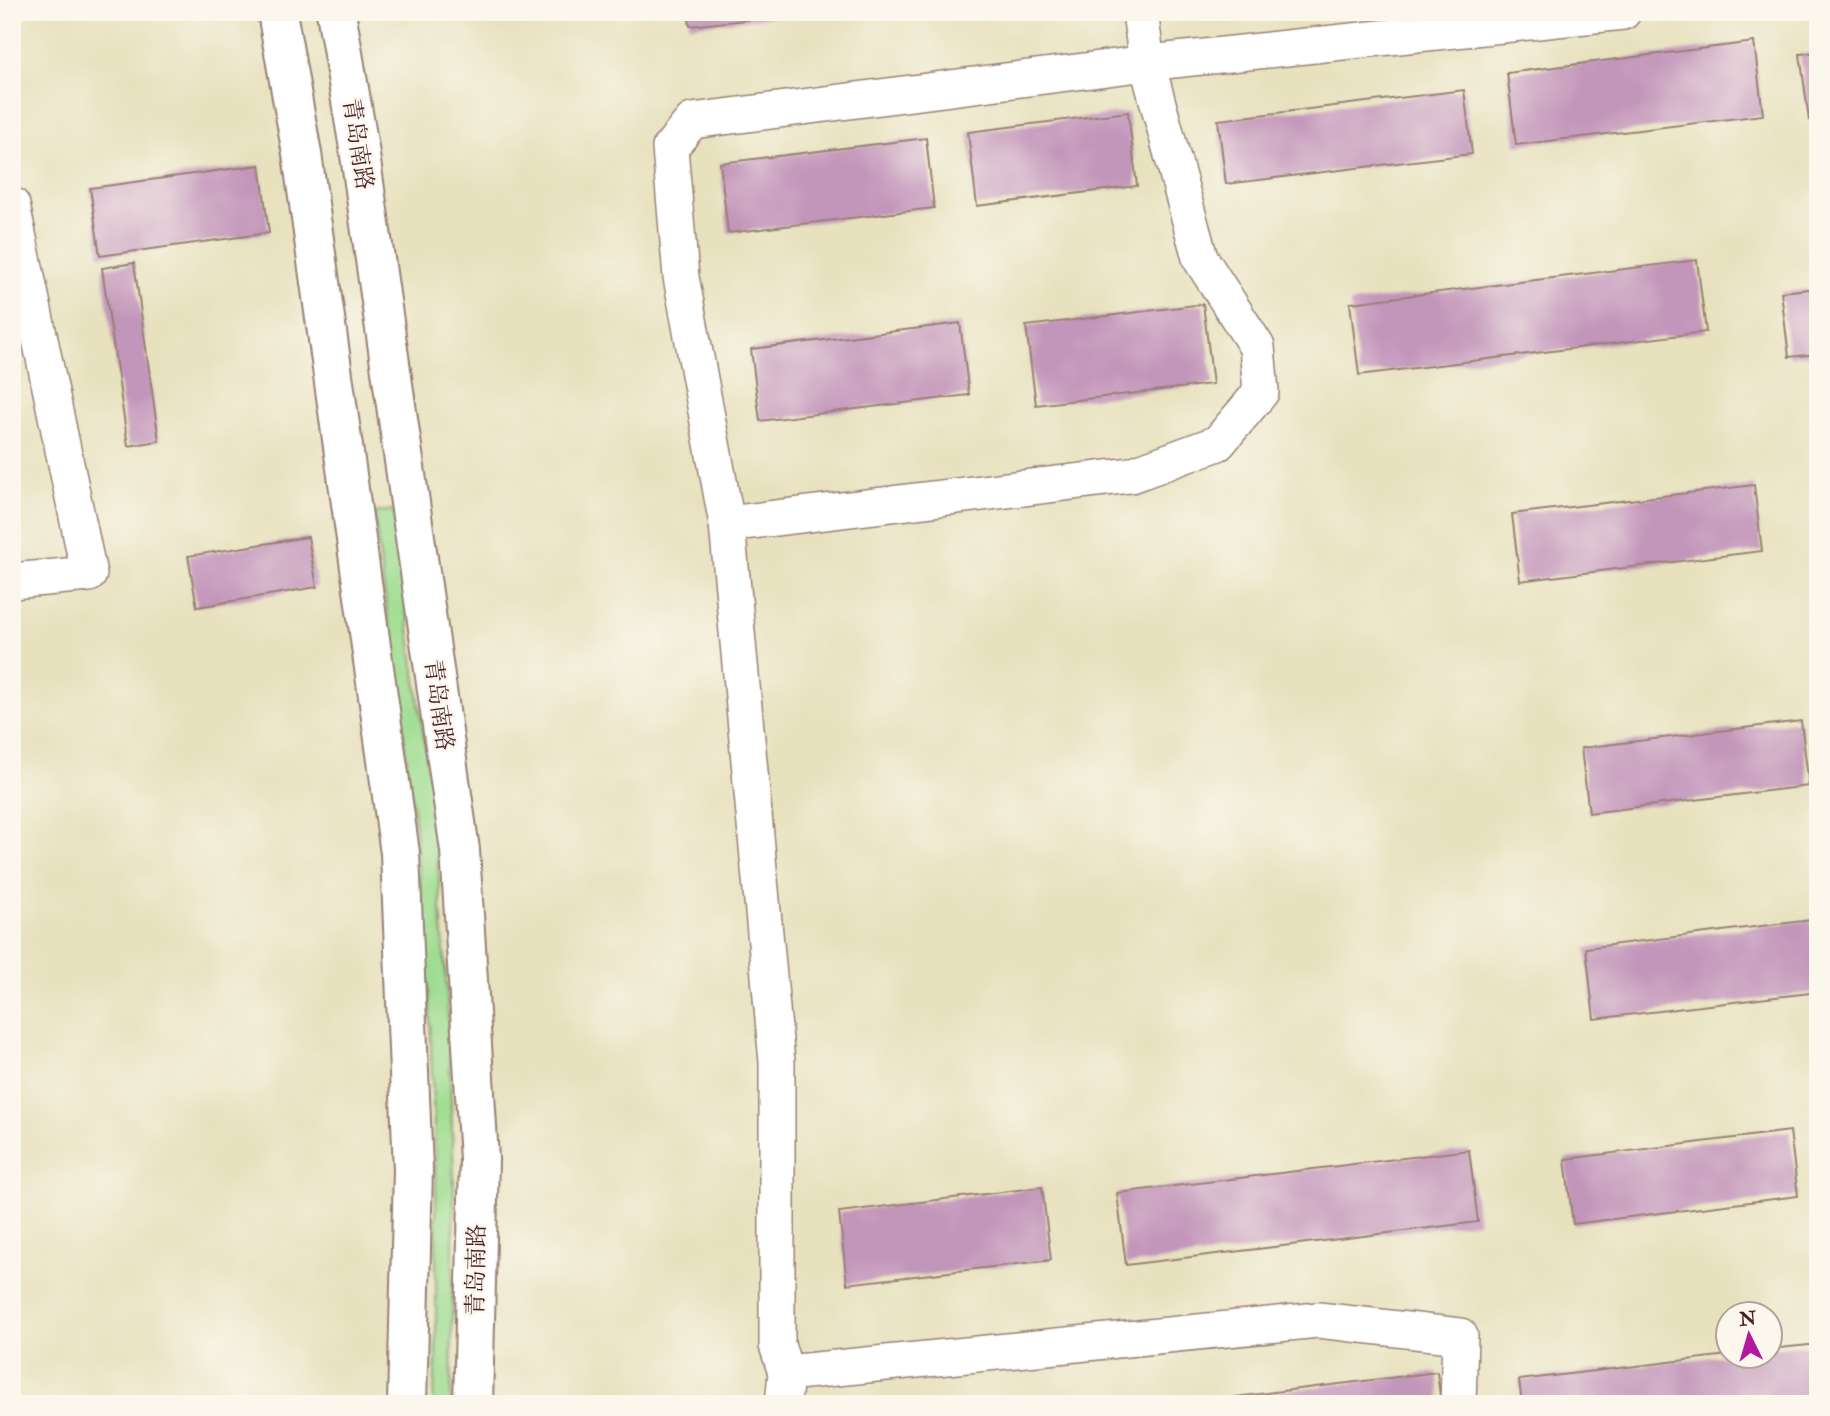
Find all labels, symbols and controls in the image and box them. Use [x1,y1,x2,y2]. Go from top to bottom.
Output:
street label: 青岛南路 [336,96,380,192]
street label: 青岛南路 [418,657,460,753]
street label: 青岛南路 [461,1224,491,1316]
north arrow [1714,1300,1784,1370]
text: N [1737,1306,1758,1332]

